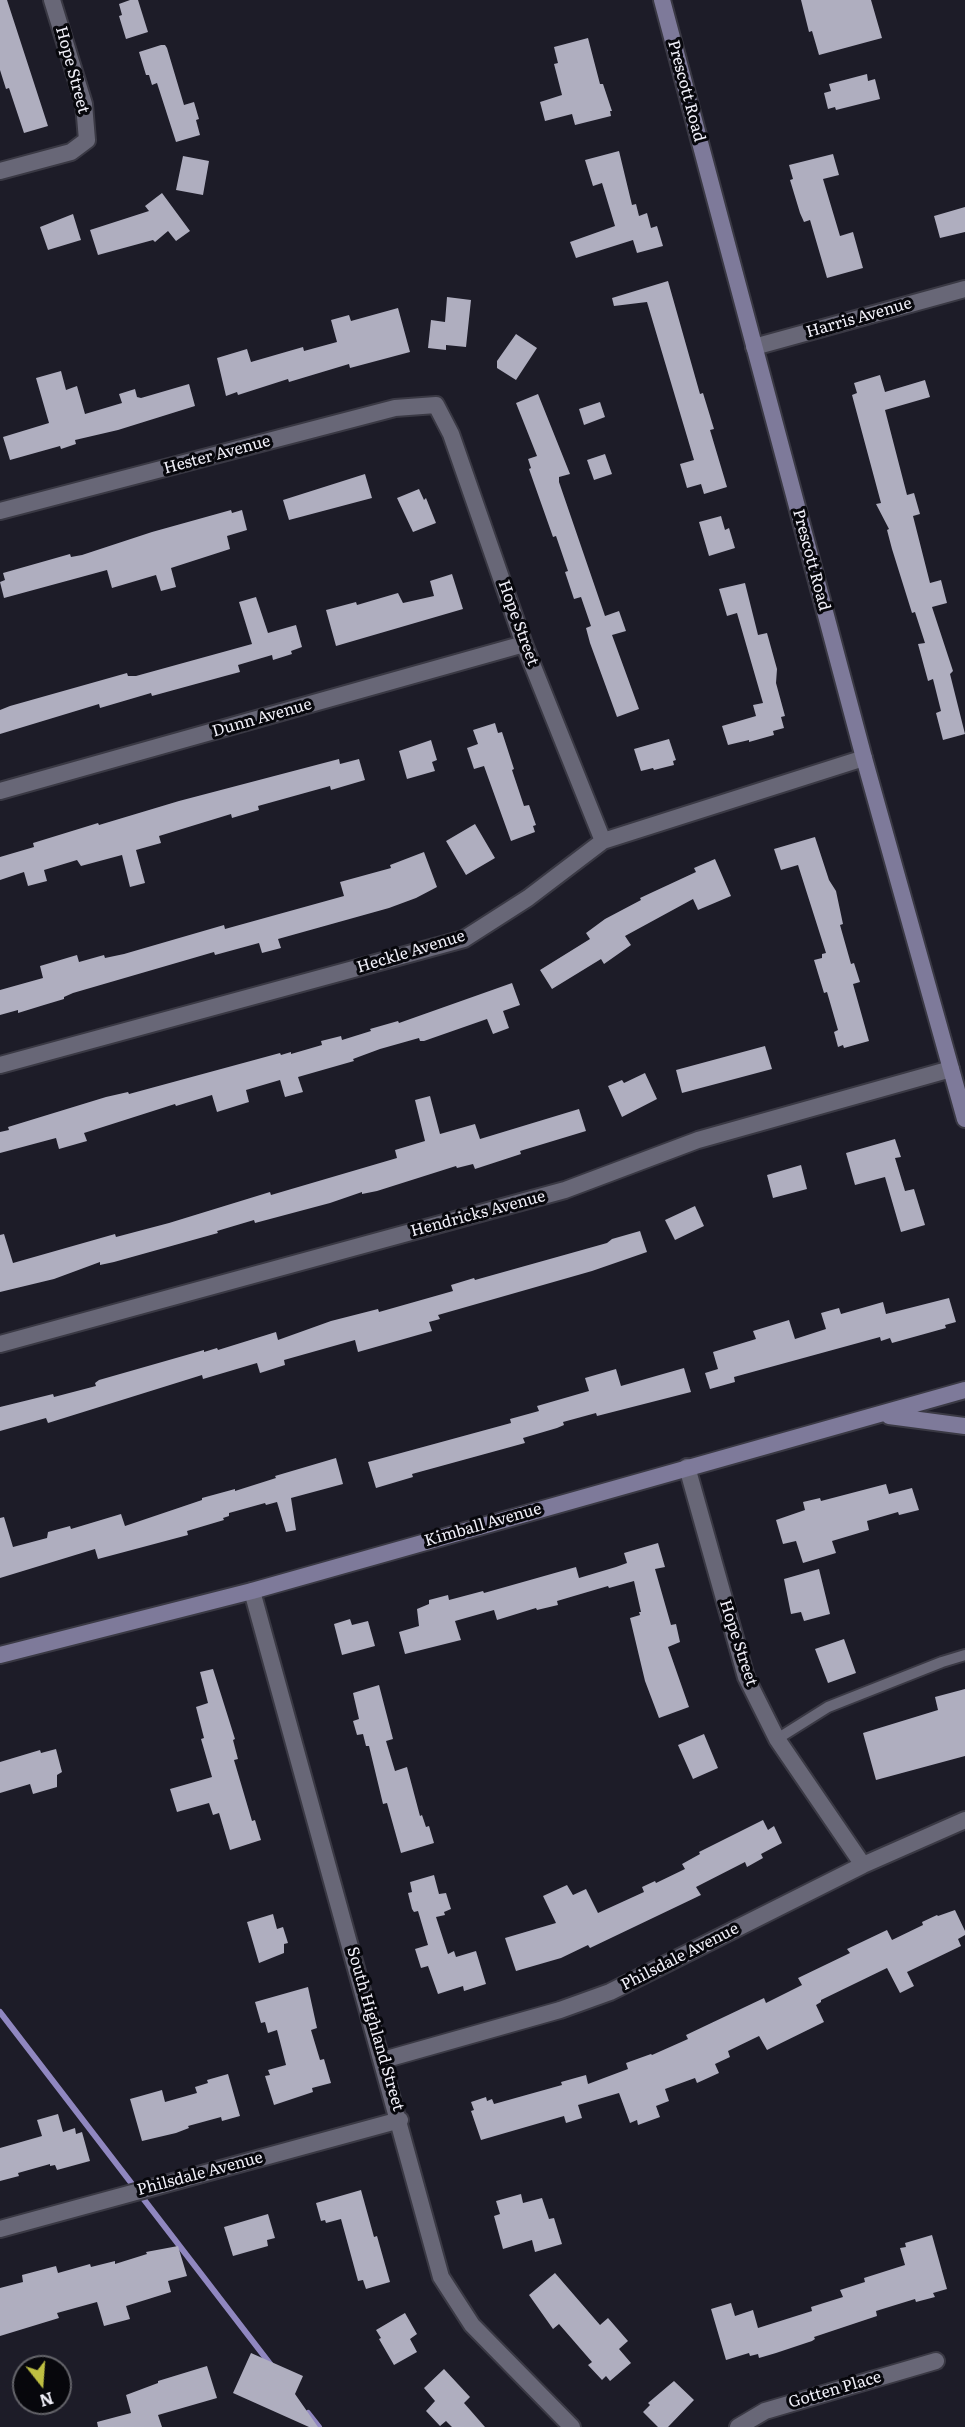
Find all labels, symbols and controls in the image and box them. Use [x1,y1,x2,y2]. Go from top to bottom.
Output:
street label: Hope Street [51,24,93,116]
street label: Prescott Road [663,38,709,144]
street label: Harris Avenue [804,294,914,342]
street label: Hester Avenue [161,432,273,478]
street label: Prescott Road [788,507,834,613]
street label: Hope Street [494,578,542,668]
street label: Dunn Avenue [210,695,314,741]
street label: Heckle Avenue [355,926,467,978]
street label: Hendricks Avenue [409,1187,547,1241]
street label: Kimball Avenue [422,1499,544,1551]
street label: Hope Street [715,1597,761,1689]
street label: Philsdale Avenue [618,1919,742,1995]
street label: South Highland Street [342,1945,408,2113]
street label: Philsdale Avenue [135,2148,265,2200]
north arrow [12,2355,72,2415]
street label: Gotten Place [786,2368,884,2412]
text: N [37,2387,57,2414]

